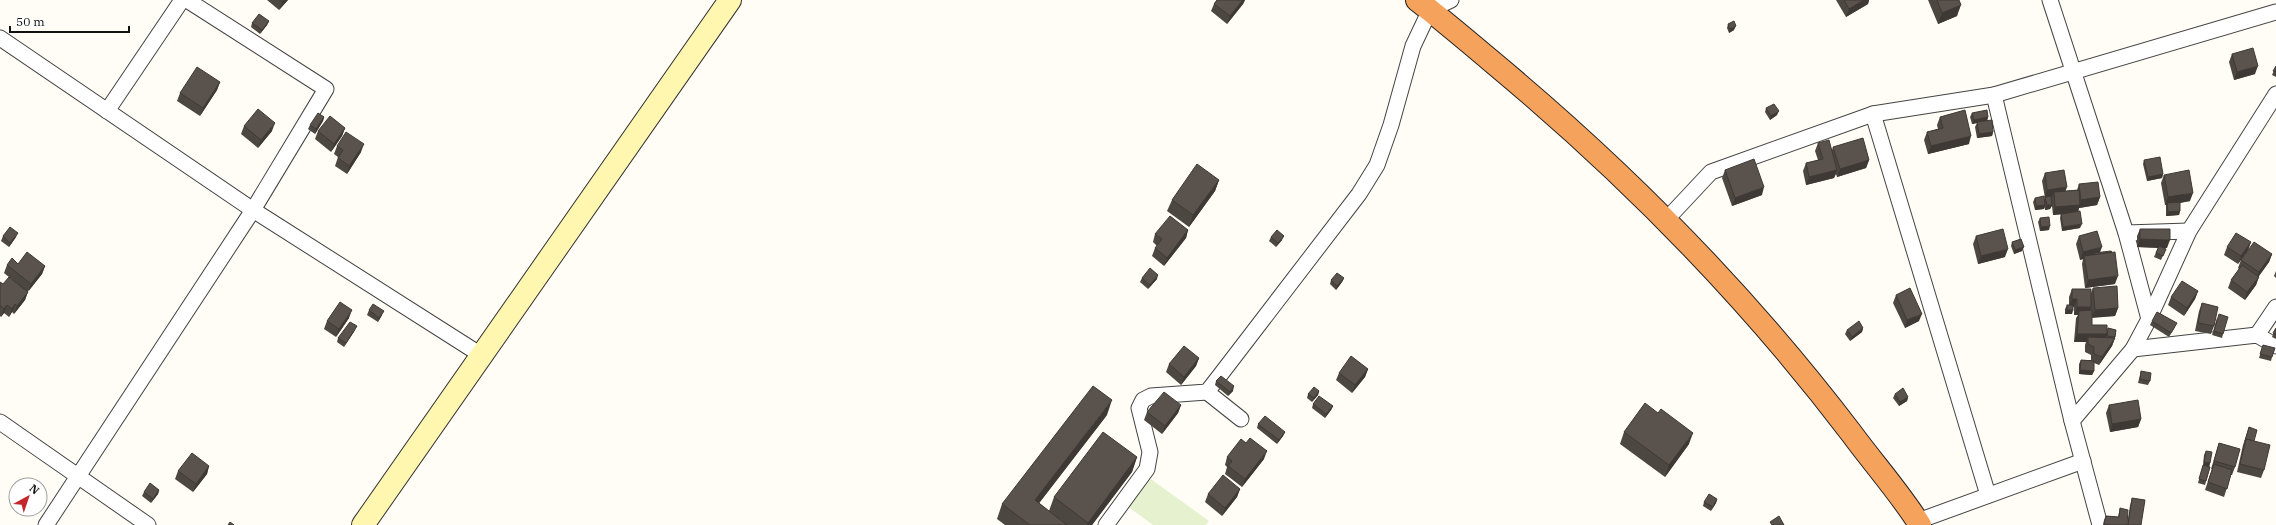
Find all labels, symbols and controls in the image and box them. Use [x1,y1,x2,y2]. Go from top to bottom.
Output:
scale bar [10,8,129,34]
text: 50 m [16,14,45,29]
north arrow [8,477,48,517]
text: N [27,481,42,498]

